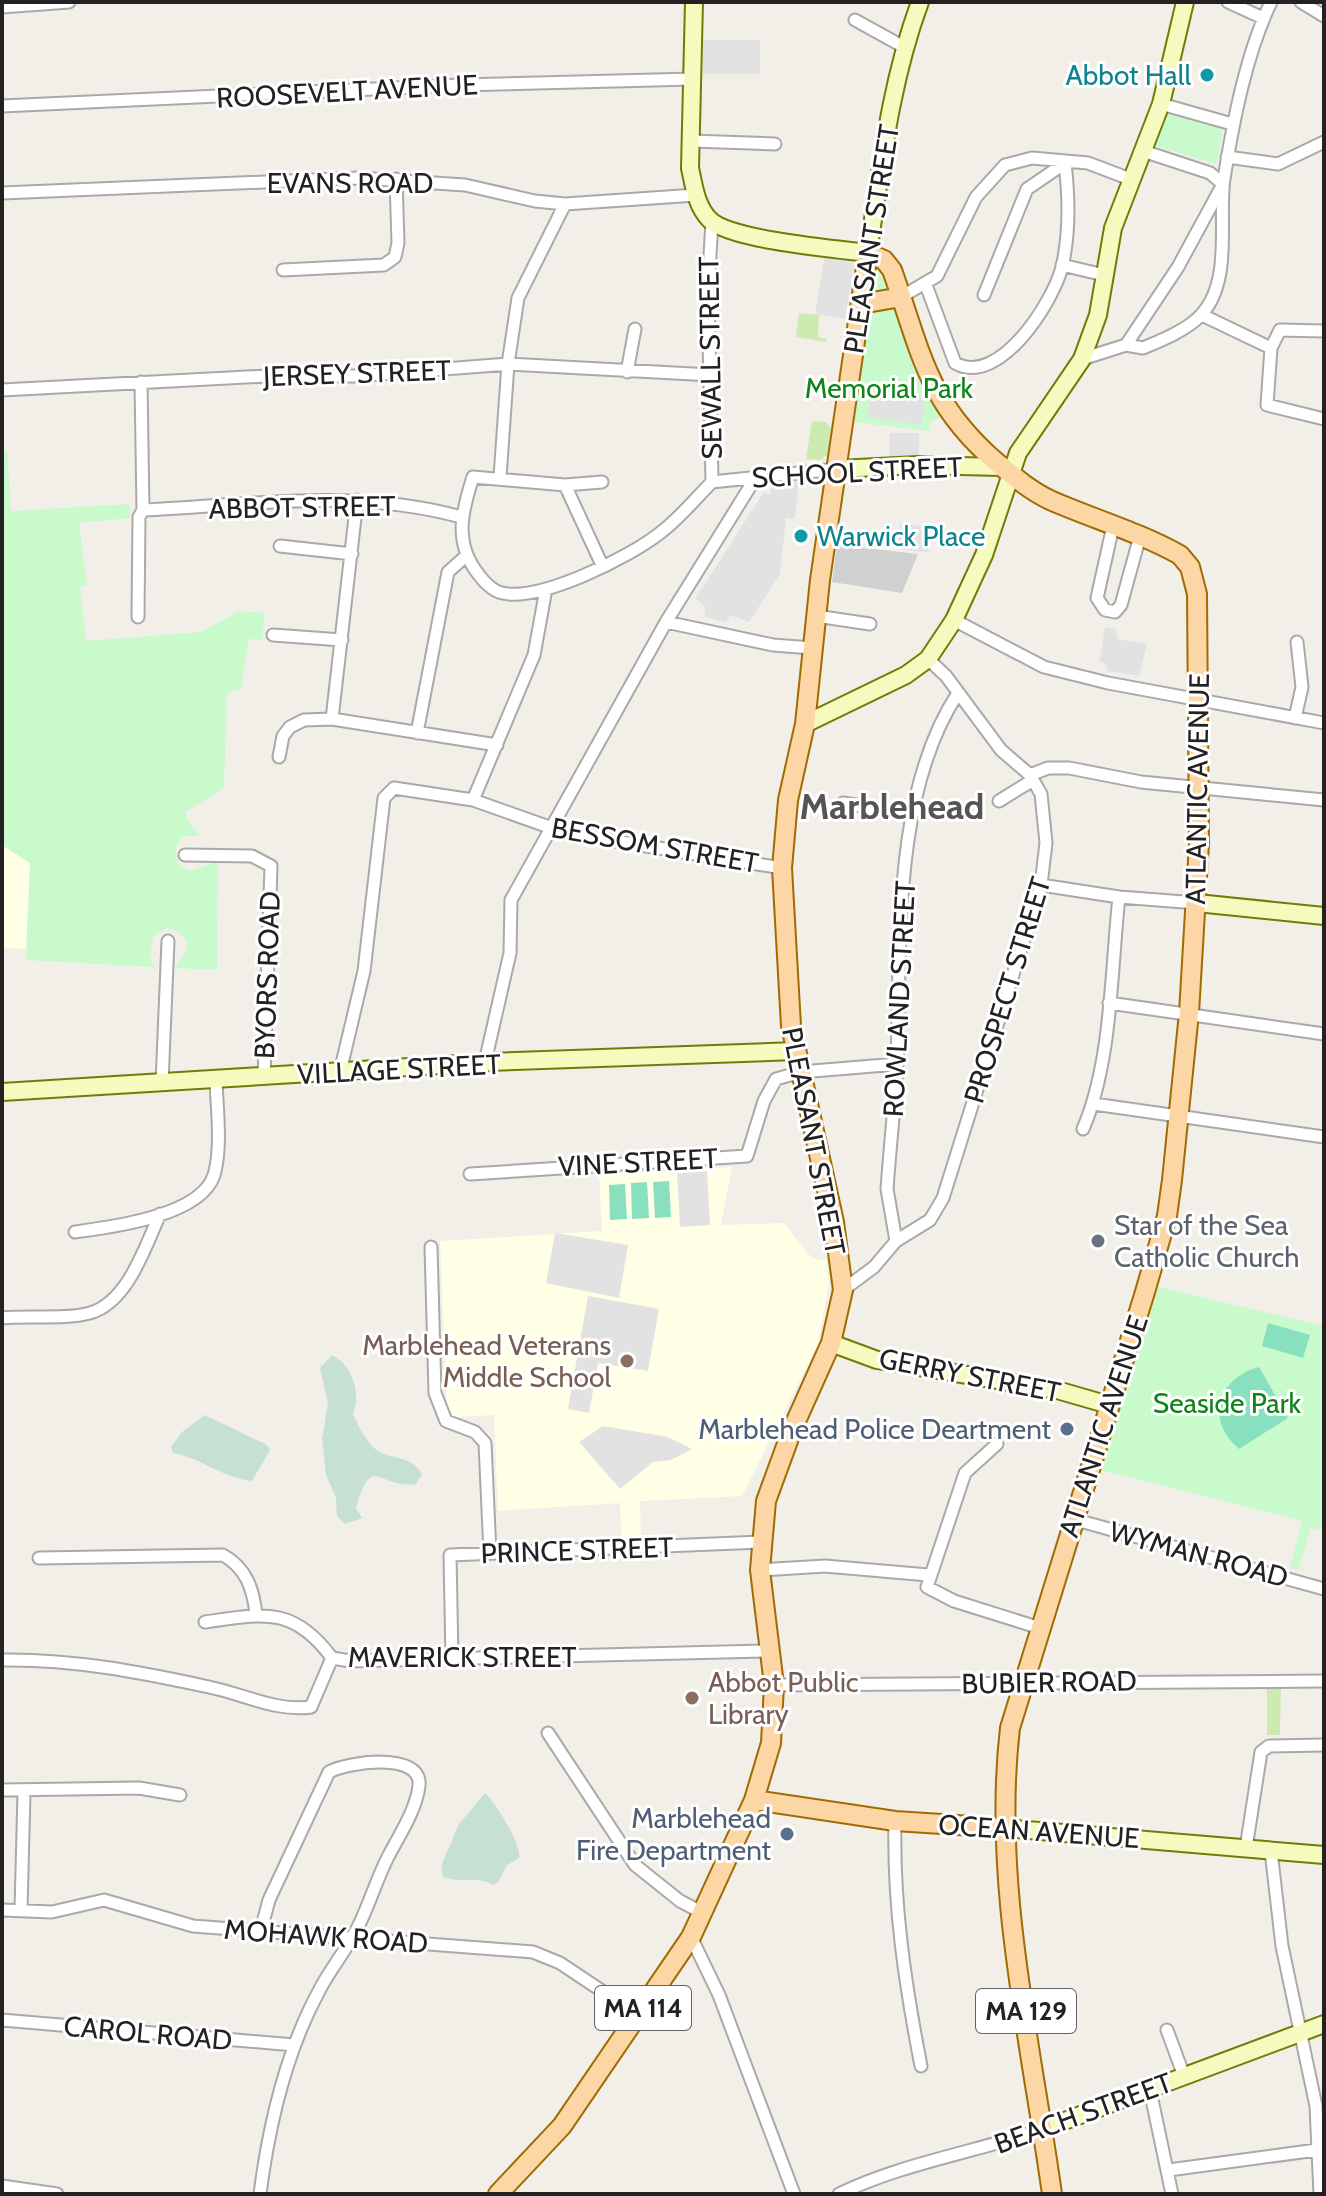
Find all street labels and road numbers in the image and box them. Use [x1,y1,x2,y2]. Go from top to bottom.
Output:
street label: ROOSEVELT AVENUE [215,67,479,115]
street label: PLEASANT STREET [836,122,906,356]
street label: EVANS ROAD [267,166,433,200]
street label: SEWALL STREET [691,256,729,460]
street label: JERSEY STREET [262,353,451,393]
street label: SCHOOL STREET [751,450,963,494]
street label: ABBOT STREET [208,488,396,526]
street label: ATLANTIC AVENUE [1178,673,1216,905]
street label: BESSOM STREET [549,810,761,880]
street label: PROSPECT STREET [956,873,1058,1107]
street label: ROWLAND STREET [876,880,922,1118]
street label: BYORS ROAD [247,890,287,1060]
street label: PLEASANT STREET [775,1024,853,1258]
street label: VILLAGE STREET [296,1047,502,1091]
street label: VINE STREET [557,1141,719,1183]
street label: ATLANTIC AVENUE [1051,1311,1155,1541]
street label: GERRY STREET [876,1341,1064,1409]
street label: WYMAN ROAD [1106,1514,1292,1594]
street label: PRINCE STREET [480,1530,674,1570]
street label: MAVERICK STREET [348,1640,576,1674]
street label: BUBIER ROAD [961,1663,1137,1701]
street label: OCEAN AVENUE [937,1807,1141,1855]
street label: MOHAWK ROAD [223,1912,429,1960]
road number: MA 114 [595,1986,691,2030]
road number: MA 129 [976,1989,1076,2033]
street label: CAROL ROAD [62,2009,234,2057]
street label: BEACH STREET [990,2065,1177,2161]

